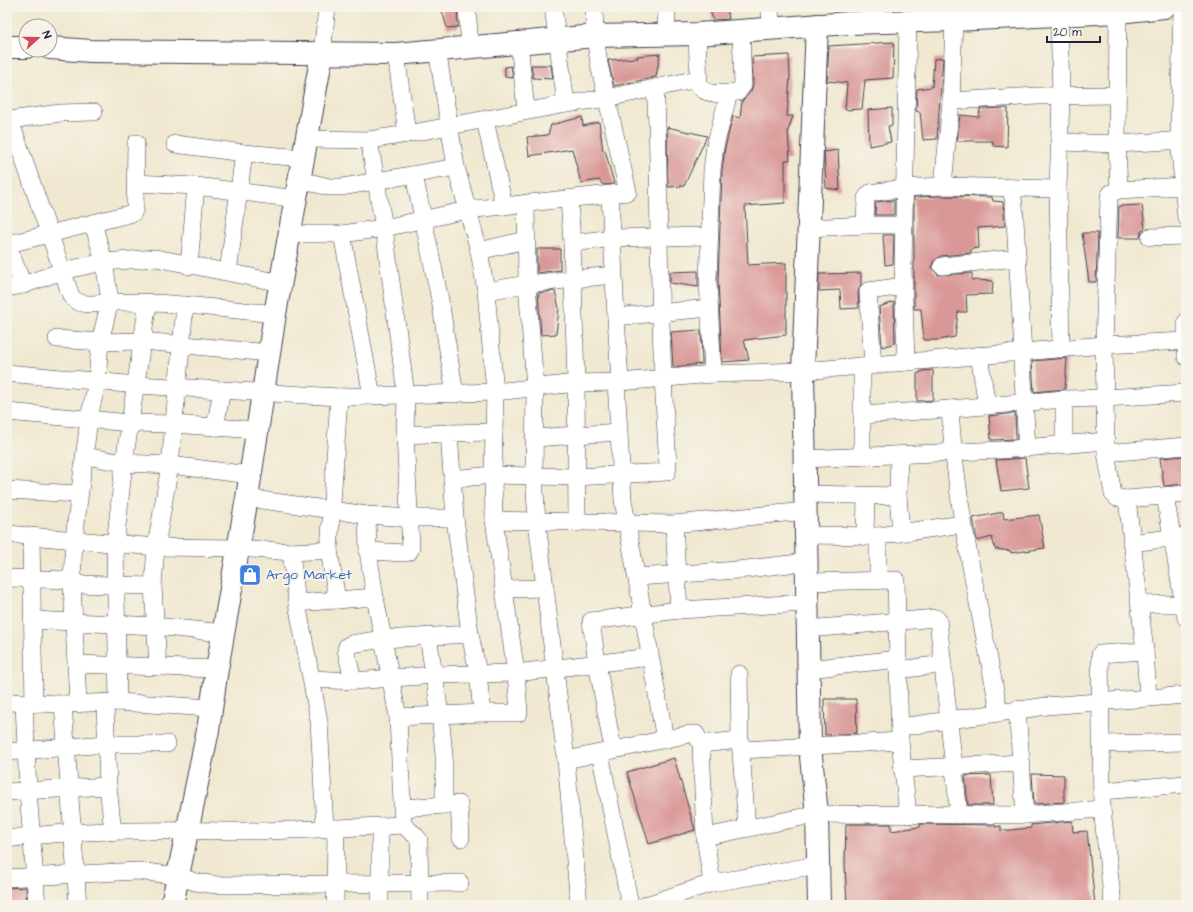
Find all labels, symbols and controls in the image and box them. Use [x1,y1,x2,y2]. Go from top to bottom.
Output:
north arrow [18,18,58,58]
scale bar [1047,18,1100,44]
text: 20 m [1053,24,1082,41]
text: N [39,29,55,41]
shop icon: Argo Market [237,562,263,588]
place label: Argo Market [266,565,352,585]

